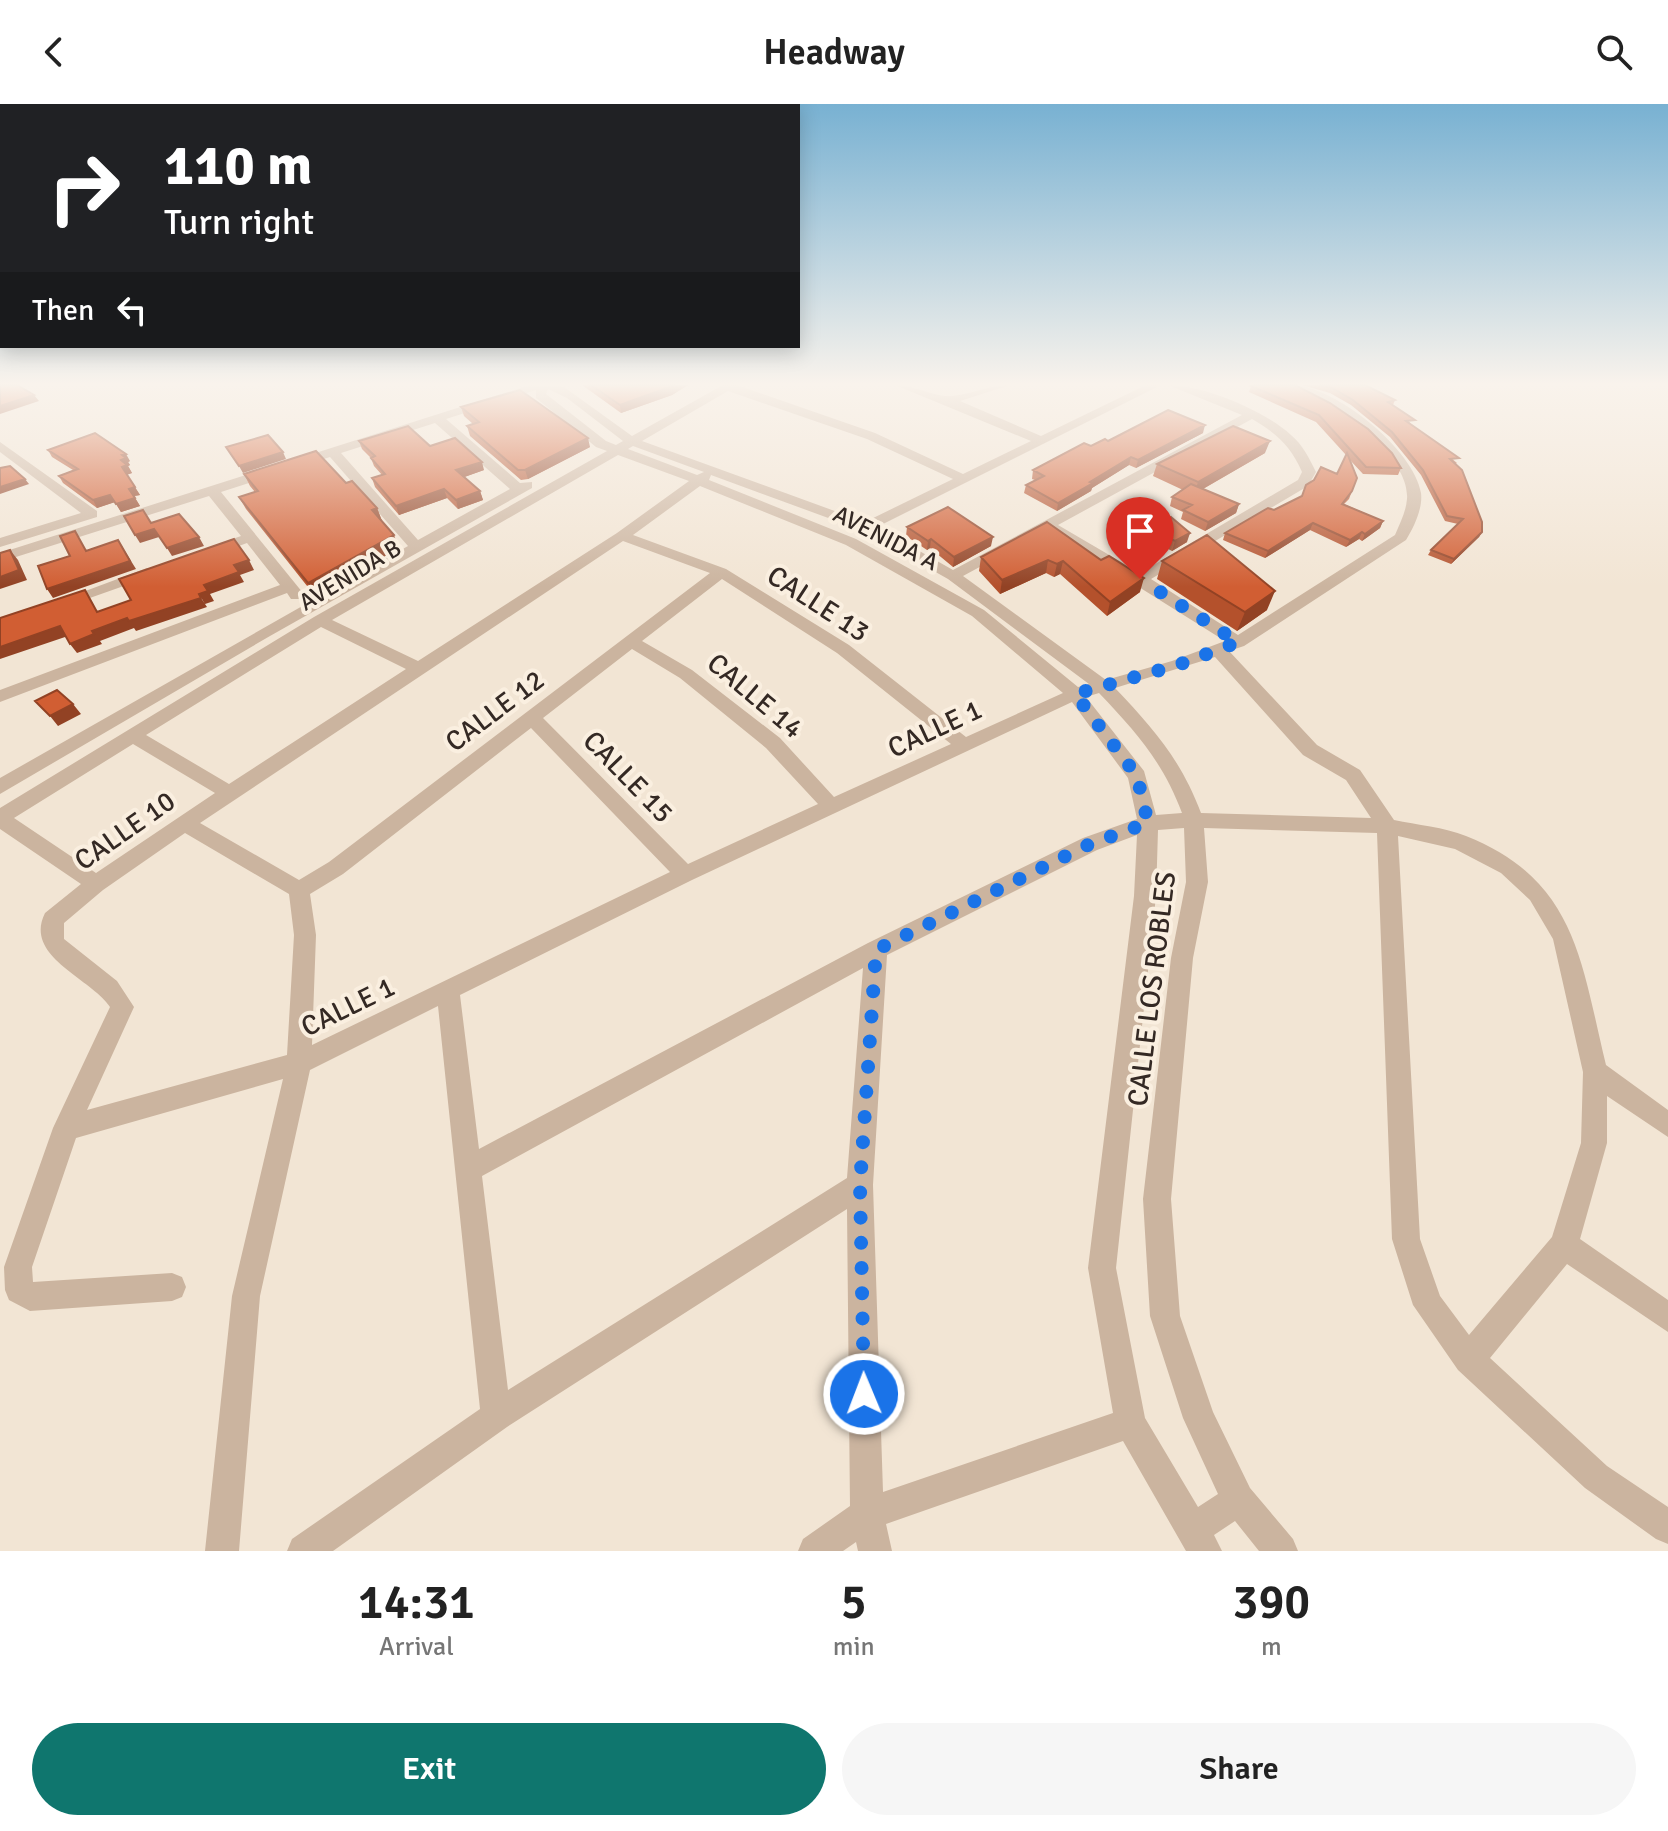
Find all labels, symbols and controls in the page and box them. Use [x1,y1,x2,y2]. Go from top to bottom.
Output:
icon: back [32,30,76,74]
text: Headway [763,30,905,75]
icon: search [1592,30,1636,74]
text: 110 m [164,131,312,200]
icon: right [32,136,136,240]
text: Turn right [164,200,314,245]
icon: left [110,288,154,332]
text: Then [32,292,94,329]
pin [1106,497,1174,579]
street label: AVENIDA A [828,499,944,577]
icon: arrive [1118,509,1162,553]
street label: AVENIDA B [293,533,407,617]
street label: CALLE 13 [761,558,875,650]
street label: CALLE 14 [700,646,810,746]
street label: CALLE 12 [439,663,551,759]
street label: CALLE 1 [883,692,987,766]
street label: CALLE 15 [576,724,680,830]
street label: CALLE 10 [68,784,182,878]
street label: CALLE LOS ROBLES [1121,870,1183,1108]
street label: CALLE 1 [296,970,400,1044]
position arrow [822,1352,906,1436]
text: 14:31 [358,1573,475,1632]
text: 5 [841,1573,867,1632]
text: 390 [1232,1573,1310,1632]
text: Arrival [379,1631,454,1663]
text: min [833,1631,875,1663]
text: m [1261,1631,1282,1663]
button: Exit [32,1723,826,1815]
button: Share [842,1723,1636,1815]

